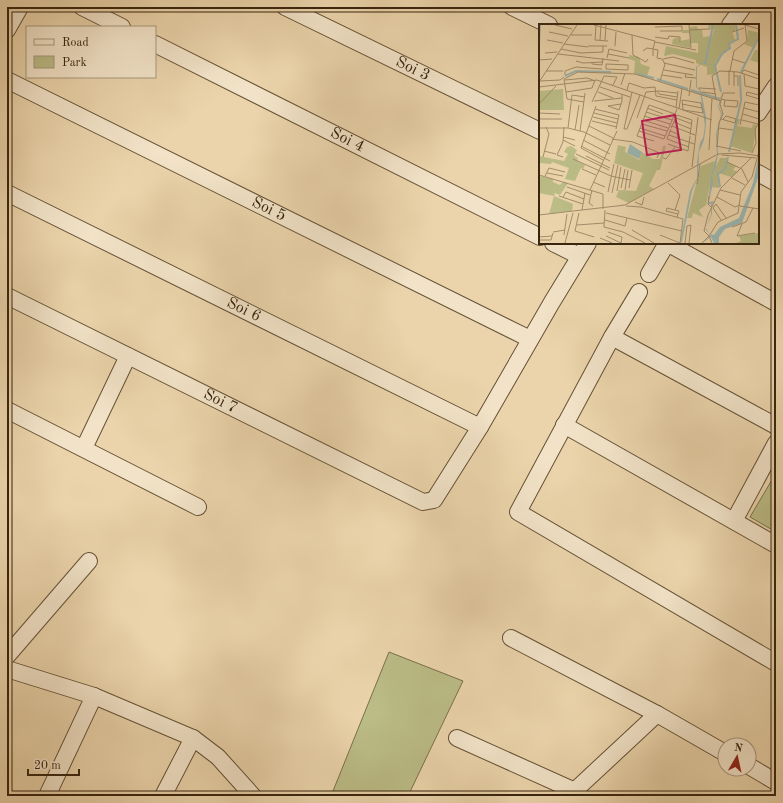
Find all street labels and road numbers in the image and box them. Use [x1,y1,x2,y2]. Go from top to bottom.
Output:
street label: Soi 3 [393,54,432,84]
street label: Soi 4 [328,125,367,156]
street label: Soi 5 [249,194,288,225]
street label: Soi 6 [224,295,263,325]
street label: Soi 7 [201,386,240,417]

